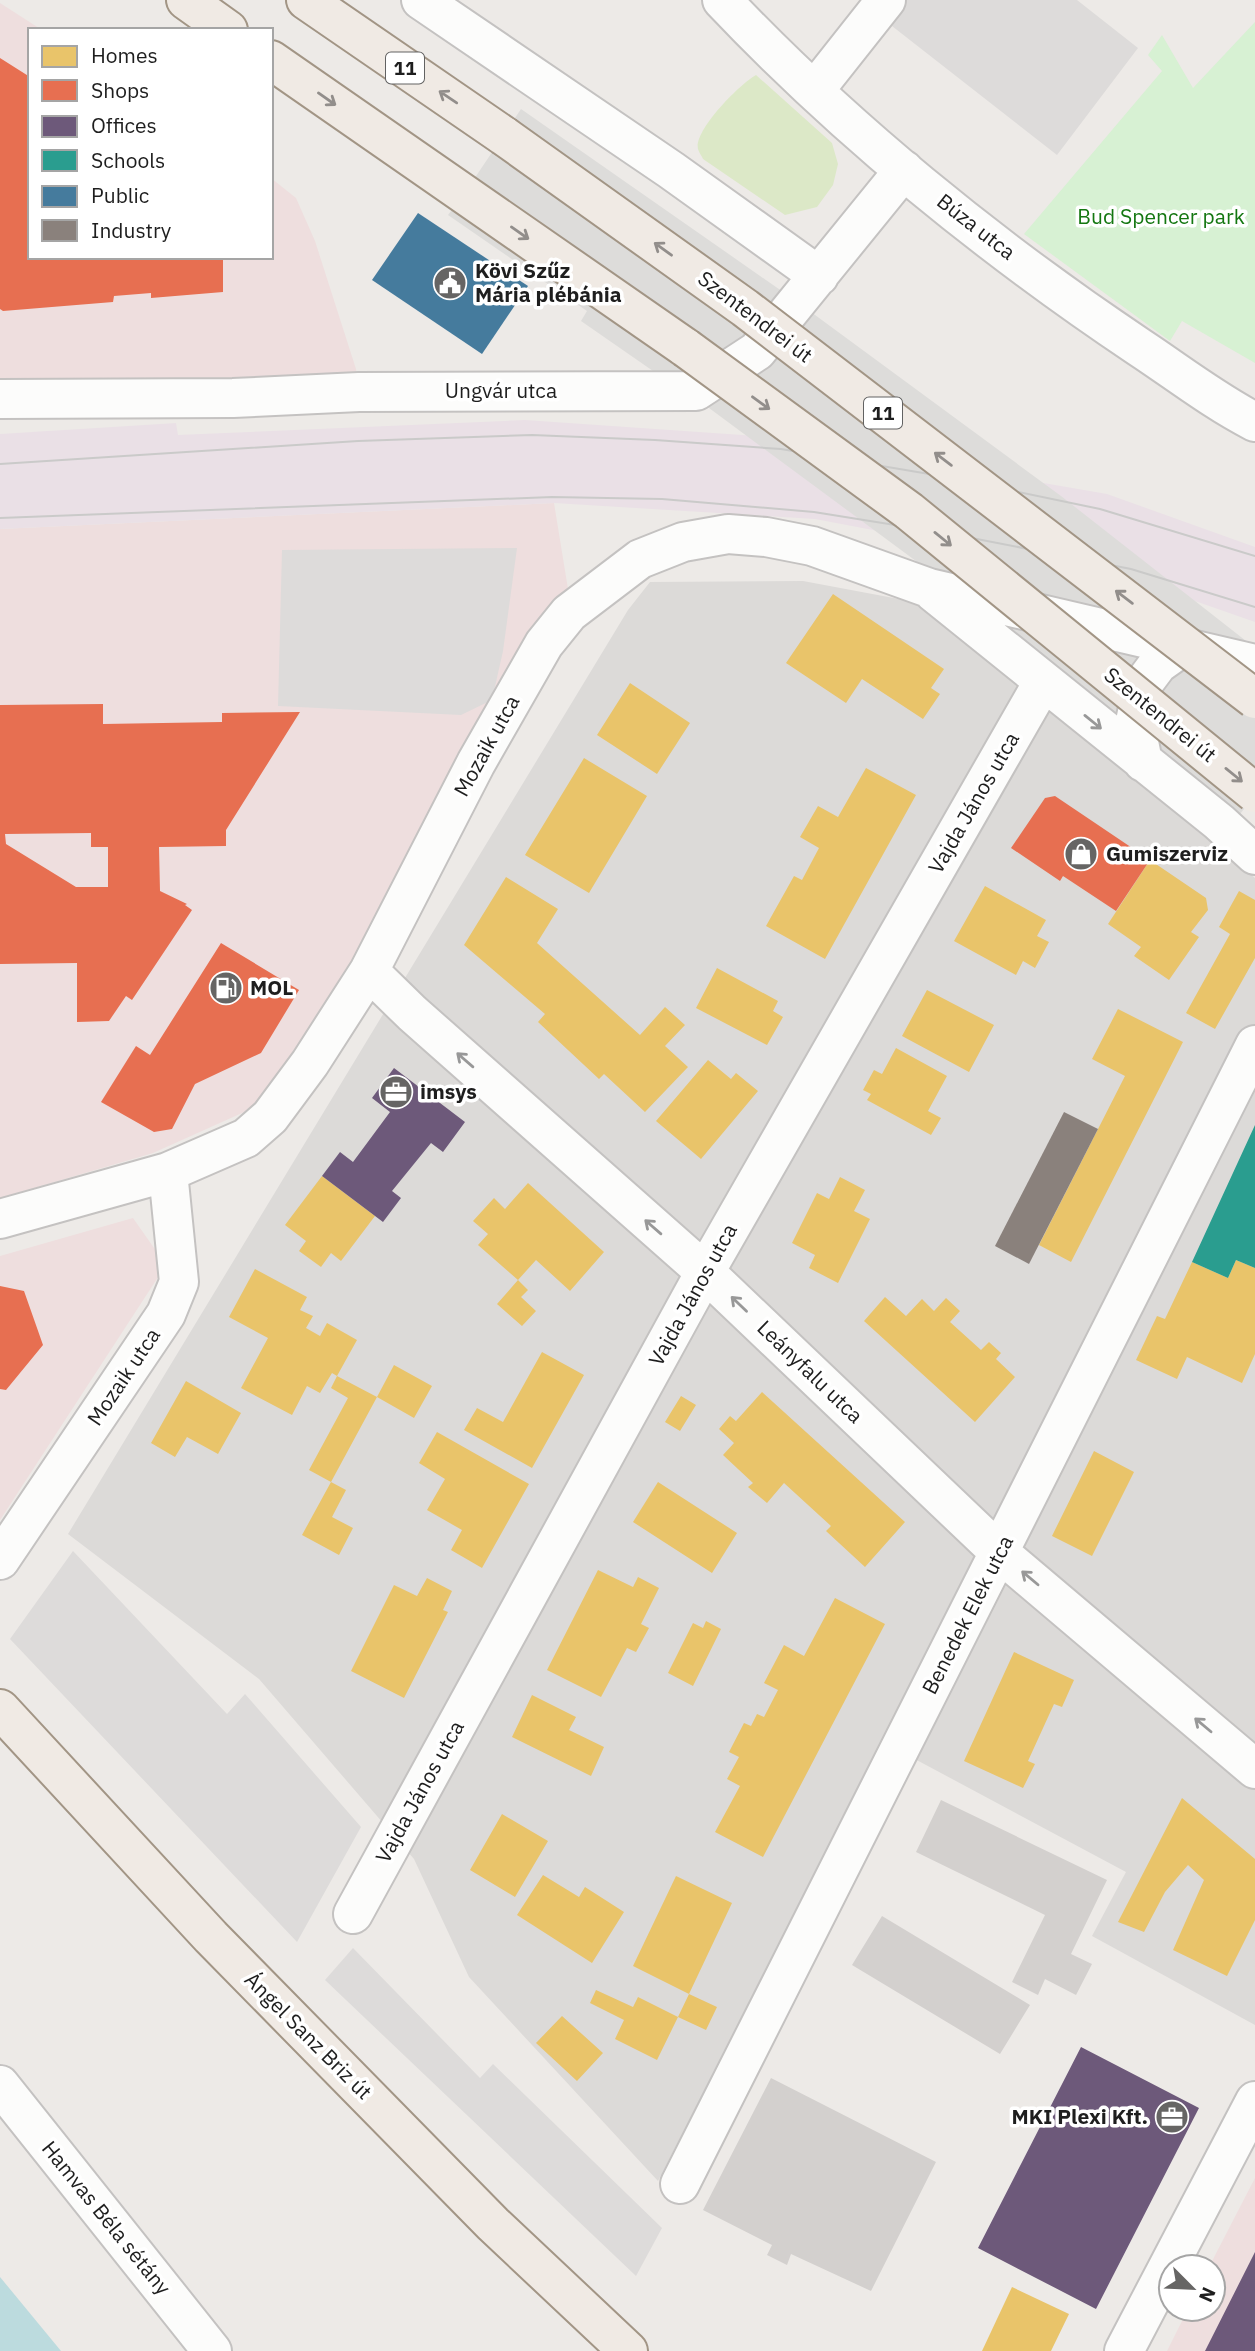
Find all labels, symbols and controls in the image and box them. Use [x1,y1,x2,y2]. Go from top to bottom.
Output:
legend [28,28,273,259]
text: Homes [91,41,158,69]
road number: 11 [386,52,424,83]
text: Shops [91,76,149,104]
one-way arrow [439,90,458,104]
one-way arrow [317,92,336,106]
text: Offices [91,111,157,139]
text: Schools [91,146,165,174]
text: Public [91,181,149,209]
street label: Búza utca [932,187,1022,266]
park label: Bud Spencer park [1077,202,1245,230]
text: Industry [91,216,172,244]
one-way arrow [510,226,529,240]
one-way arrow [654,242,673,256]
place label: Kövi Szűz Mária plébánia [475,256,622,308]
public building icon: Kövi Szűz Mária plébánia [431,264,469,302]
street label: Szentendrei út [693,264,819,369]
street label: Ungvár utca [445,376,557,404]
one-way arrow [751,396,770,410]
road number: 11 [864,398,902,428]
one-way arrow [933,452,952,467]
one-way arrow [934,531,952,547]
one-way arrow [1115,589,1133,604]
street label: Szentendrei út [1099,660,1223,768]
street label: Mozaik utca [447,690,526,801]
one-way arrow [1084,715,1102,730]
street label: Vajda János utca [921,727,1025,878]
one-way arrow [1224,768,1242,783]
shop icon: Gumiszerviz [1062,835,1100,873]
place label: Gumiszerviz [1106,839,1228,867]
fuel station icon: MOL [207,969,245,1007]
place label: MOL [250,973,293,1001]
one-way arrow [456,1052,474,1068]
office icon: imsys [377,1073,415,1111]
place label: imsys [420,1077,477,1105]
street label: Vajda János utca [641,1218,743,1371]
one-way arrow [645,1219,663,1235]
one-way arrow [731,1296,748,1313]
street label: Leányfalu utca [752,1314,870,1429]
street label: Mozaik utca [80,1322,166,1431]
street label: Benedek Elek utca [915,1530,1019,1699]
one-way arrow [1021,1570,1039,1586]
street label: Vajda János utca [368,1715,470,1868]
one-way arrow [1194,1717,1212,1733]
street label: Ángel Sanz Briz út [239,1966,378,2105]
office icon: MKI Plexi Kft. [1153,2098,1191,2136]
place label: MKI Plexi Kft. [1012,2102,1148,2130]
street label: Hamvas Béla sétány [36,2135,178,2301]
north arrow [1157,2253,1227,2323]
text: N [1194,2284,1221,2306]

